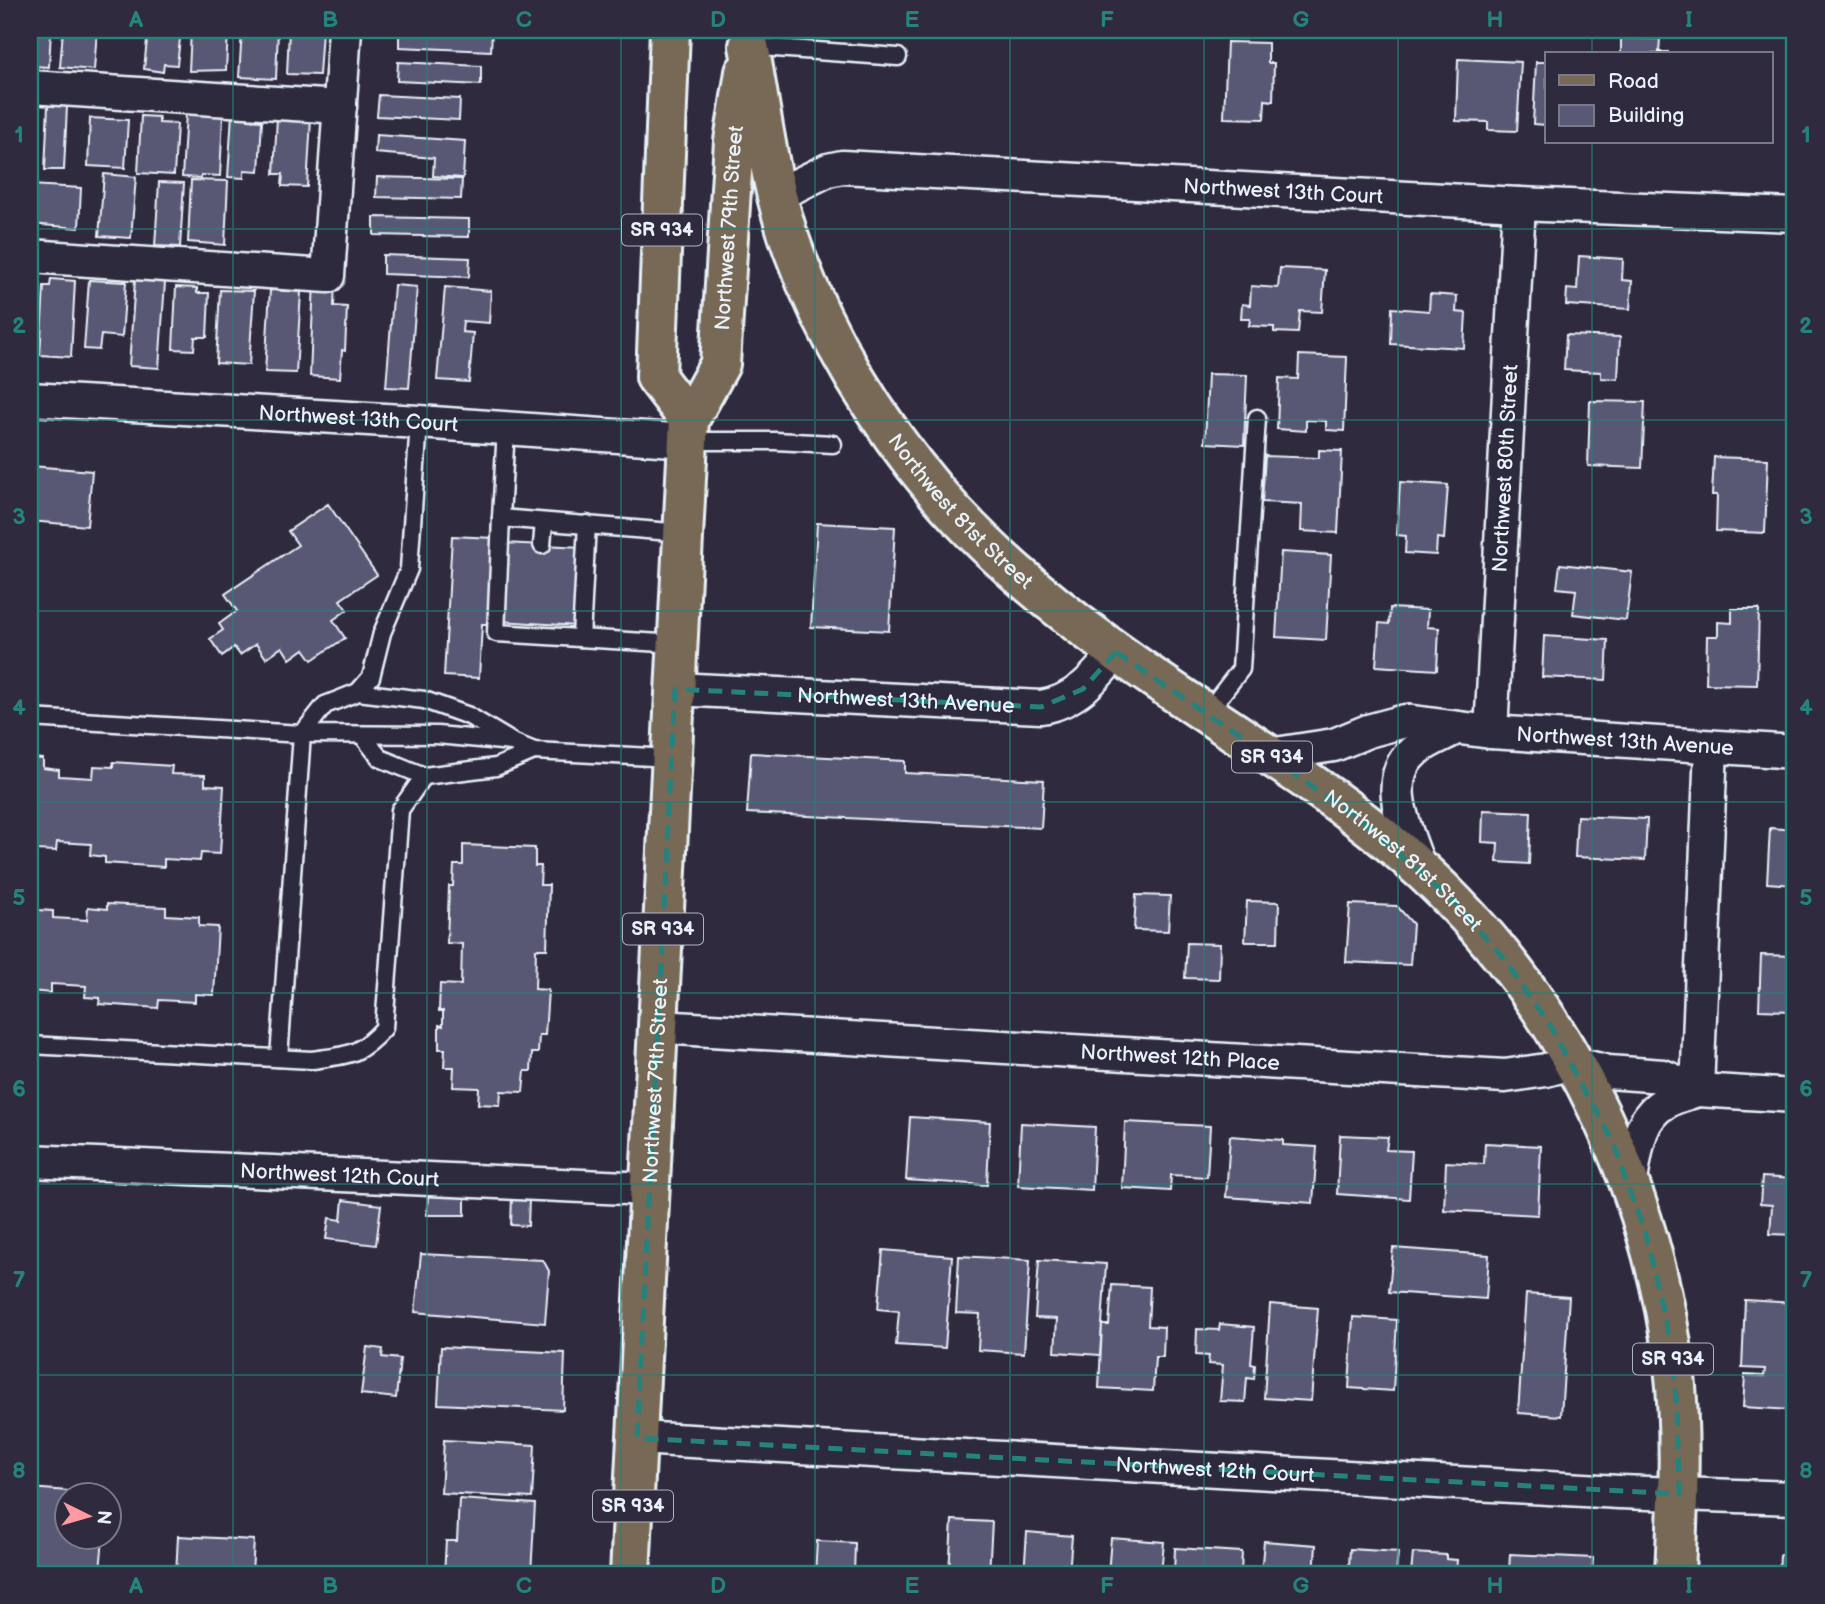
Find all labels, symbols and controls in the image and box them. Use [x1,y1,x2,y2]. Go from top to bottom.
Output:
text: A [128,6,144,34]
text: B [322,6,338,34]
text: C [516,6,532,34]
text: D [710,6,726,34]
text: E [905,6,920,34]
text: F [1100,6,1114,34]
text: G [1293,6,1310,34]
text: H [1486,6,1504,34]
text: I [1685,6,1693,34]
legend [1545,52,1772,144]
text: Road [1608,69,1659,94]
text: Building [1608,103,1684,128]
text: 1 [14,121,24,149]
text: 1 [1801,121,1811,149]
street label: Northwest 79th Street [710,123,749,331]
street label: Northwest 13th Court [1183,173,1384,209]
road number: SR 934 [622,214,702,246]
text: 2 [12,312,26,340]
text: 2 [1799,312,1813,340]
street label: Northwest 80th Street [1487,363,1523,573]
street label: Northwest 13th Court [258,400,460,437]
street label: Northwest 81st Street [883,429,1038,594]
text: 3 [12,503,26,531]
text: 3 [1799,503,1813,531]
street label: Northwest 13th Avenue [796,683,1015,718]
text: 4 [12,694,26,722]
text: 4 [1799,694,1813,722]
street label: Northwest 13th Avenue [1516,721,1735,760]
road number: SR 934 [1232,742,1312,772]
street label: Northwest 81st Street [1319,784,1488,937]
text: 5 [12,884,26,912]
text: 5 [1799,884,1813,912]
road number: SR 934 [623,914,703,945]
street label: Northwest 79th Street [637,977,673,1184]
street label: Northwest 12th Place [1080,1039,1281,1075]
text: 6 [12,1075,26,1103]
text: 6 [1799,1075,1813,1103]
street label: Northwest 12th Court [240,1158,440,1192]
text: 7 [13,1266,26,1294]
text: 7 [1800,1266,1813,1294]
road number: SR 934 [1633,1344,1713,1374]
street label: Northwest 12th Court [1115,1452,1316,1488]
text: 8 [12,1457,26,1485]
text: 8 [1799,1457,1813,1485]
north arrow [52,1482,122,1552]
road number: SR 934 [593,1490,673,1522]
text: N [91,1509,116,1525]
text: A [128,1572,144,1600]
text: B [322,1572,338,1600]
text: C [516,1572,532,1600]
text: D [710,1572,726,1600]
text: E [905,1572,920,1600]
text: F [1100,1572,1114,1600]
text: G [1293,1572,1310,1600]
text: H [1486,1572,1504,1600]
text: I [1685,1572,1693,1600]

